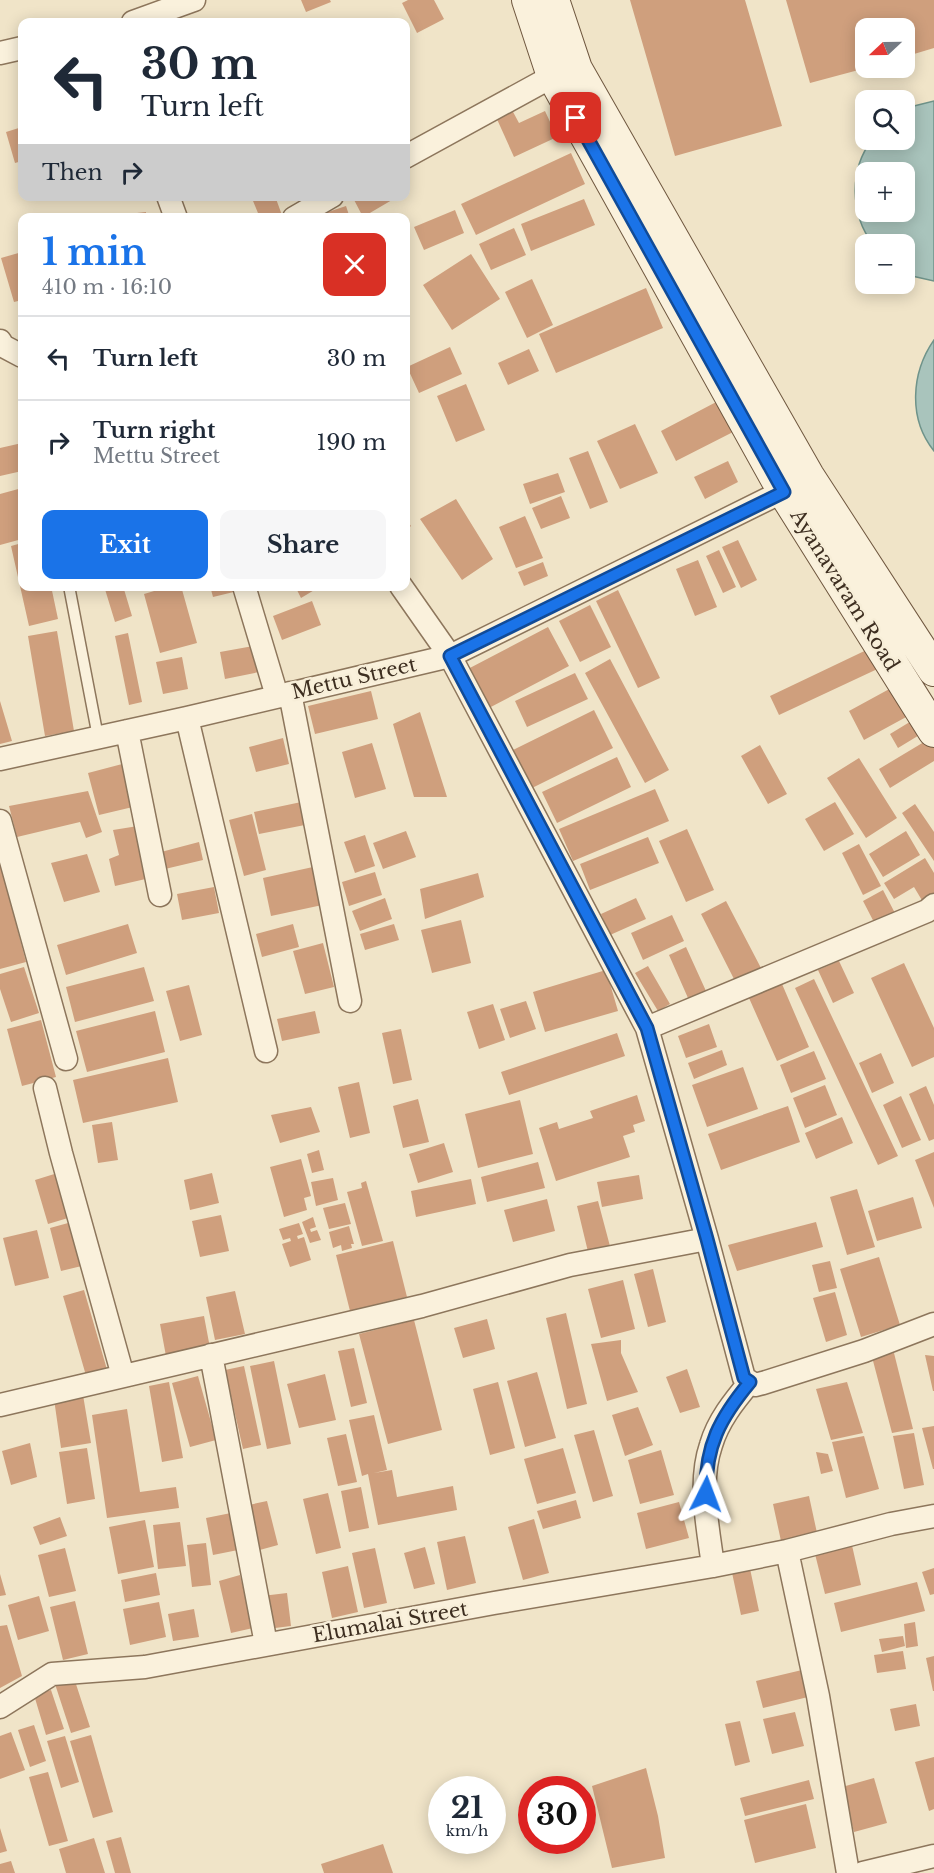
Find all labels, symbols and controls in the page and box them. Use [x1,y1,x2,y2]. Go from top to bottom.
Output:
north arrow [855,18,915,78]
map controls [855,18,915,294]
text: 30 m [141,38,257,90]
icon: left [42,42,120,120]
text: Turn left [141,90,264,123]
button: search [855,90,915,150]
pin [550,92,601,143]
icon: arrive [559,101,592,134]
icon: right [115,156,148,189]
text: Then [42,159,103,186]
button: + [855,162,915,222]
text: 1 min [42,230,146,275]
button: close [323,233,386,296]
button: − [855,234,915,294]
text: 410 m · 16:10 [42,275,172,299]
icon: left [42,342,75,375]
text: Turn left [93,345,198,372]
text: 30 m [327,345,386,372]
text: Turn right [93,417,215,444]
icon: right [42,426,75,459]
text: 190 m [316,429,386,456]
text: Mettu Street [93,444,220,468]
street label: Ayanavaram Road [785,504,905,675]
button: Exit [42,510,208,579]
button: Share [220,510,386,579]
street label: Mettu Street [289,652,419,704]
position arrow [674,1462,738,1526]
street label: Elumalai Street [310,1596,470,1647]
speed limit sign: 30 [518,1776,596,1854]
text: 21 [451,1789,483,1826]
text: km/h [446,1821,488,1840]

